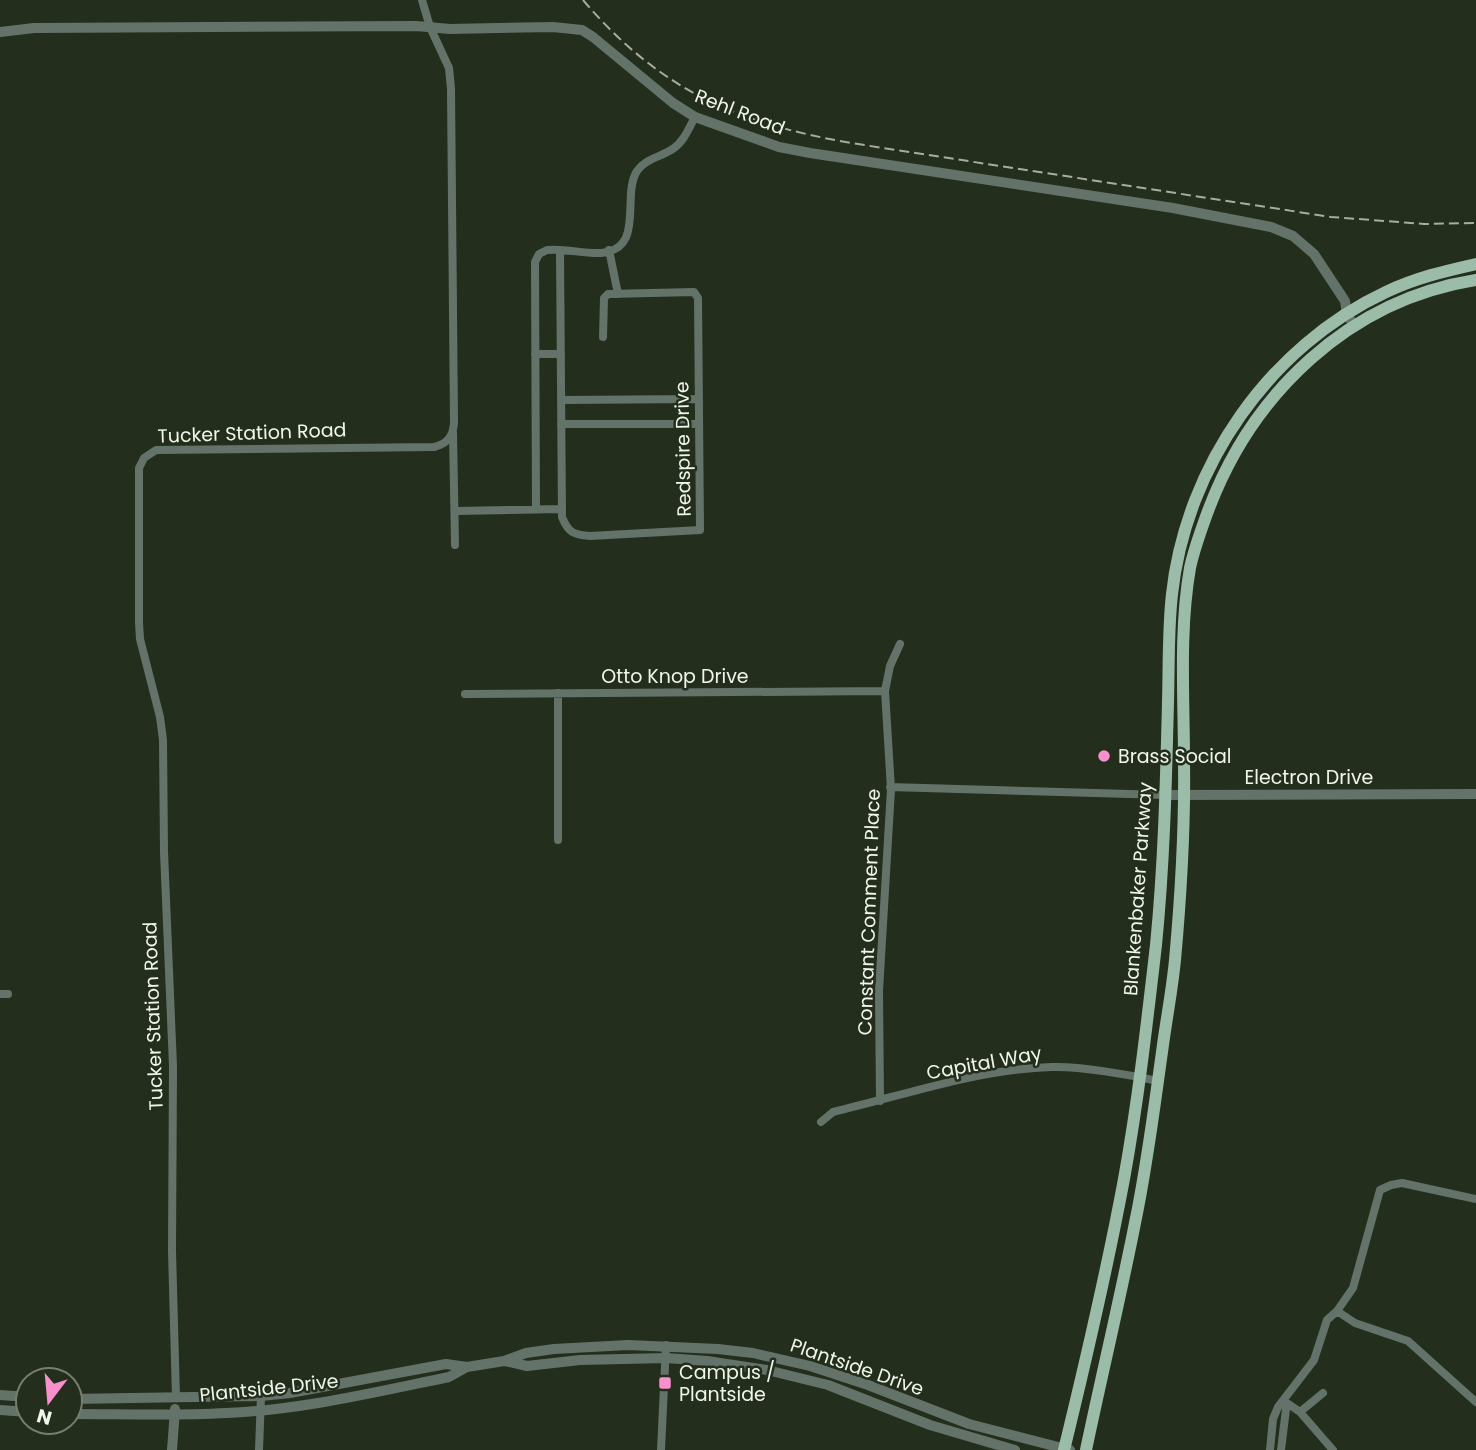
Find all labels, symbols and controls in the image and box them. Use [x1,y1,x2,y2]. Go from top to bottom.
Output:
street label: Rehl Road [691,82,789,142]
street label: Redspire Drive [668,381,698,517]
street label: Tucker Station Road [157,416,347,450]
street label: Otto Knop Drive [601,663,749,690]
place label: Brass Social [1118,743,1232,770]
marker: Brass Social [1096,748,1112,764]
street label: Electron Drive [1245,764,1373,791]
street label: Blankenbaker Parkway [1117,781,1159,997]
street label: Constant Comment Place [851,788,887,1036]
street label: Tucker Station Road [136,921,170,1111]
street label: Capital Way [924,1040,1044,1086]
street label: Plantside Drive [787,1332,927,1402]
place label: Campus / Plantside [679,1359,775,1408]
north arrow [14,1366,84,1436]
street label: Plantside Drive [198,1367,340,1409]
marker: Campus / Plantside [657,1375,673,1391]
text: N [34,1402,55,1432]

